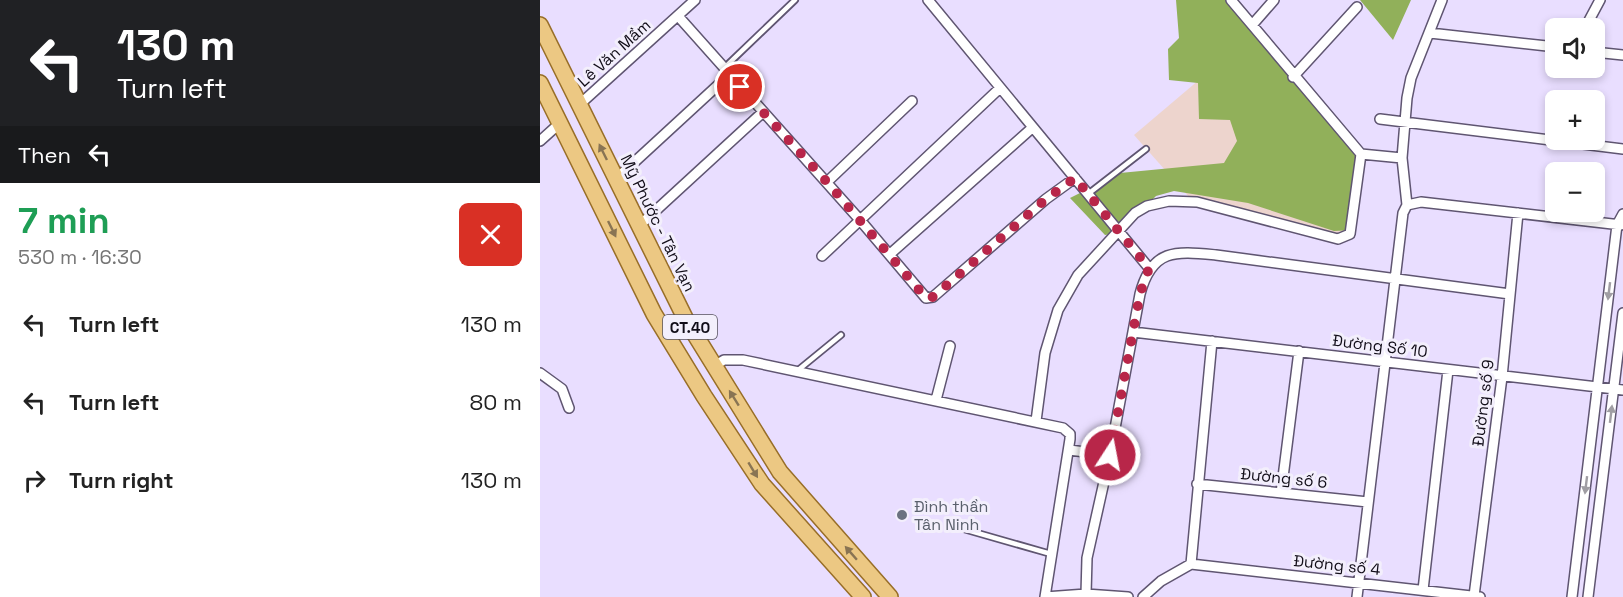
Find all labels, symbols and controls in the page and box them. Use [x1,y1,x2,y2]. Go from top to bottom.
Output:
street label: Lê Văn Mầm [573,15,655,91]
map controls [1545,18,1605,222]
button: sound [1545,18,1605,78]
text: 130 m [117,19,235,72]
icon: left [18,24,96,102]
pin [714,61,765,112]
icon: arrive [723,70,756,103]
text: Turn left [117,71,227,106]
button: + [1545,90,1605,150]
icon: left [83,138,116,171]
text: Then [18,141,71,169]
one-way arrow [598,144,607,161]
street label: Mỹ Phước - Tân Vạn [616,151,700,295]
button: − [1545,162,1605,222]
text: 7 min [18,198,110,244]
button: close [459,203,522,266]
one-way arrow [608,221,617,238]
text: 530 m · 16:30 [18,244,142,270]
one-way arrow [1604,282,1614,301]
icon: left [18,308,51,341]
text: Turn left [69,310,159,338]
text: 130 m [461,310,522,338]
road number: CT.40 [663,315,717,339]
street label: Đường Số 10 [1331,330,1429,362]
street label: Đường số 9 [1467,358,1499,448]
icon: left [18,386,51,419]
text: Turn left [69,388,159,416]
text: 80 m [470,388,522,416]
one-way arrow [729,390,740,406]
one-way arrow [1606,404,1615,423]
position arrow [1078,423,1142,487]
one-way arrow [748,461,759,478]
street label: Đường số 6 [1240,463,1328,493]
icon: right [18,464,51,497]
text: Turn right [69,466,174,494]
text: 130 m [461,466,522,494]
one-way arrow [1581,476,1590,495]
place label: Đình thần Tân Ninh [914,496,988,535]
marker: Đình thần Tân Ninh [895,508,909,522]
one-way arrow [844,546,858,561]
street label: Đường số 4 [1292,550,1382,580]

